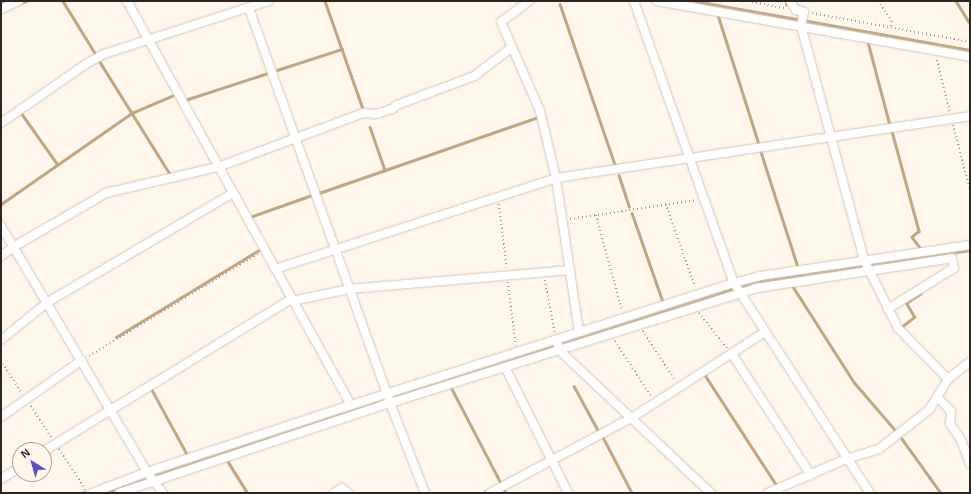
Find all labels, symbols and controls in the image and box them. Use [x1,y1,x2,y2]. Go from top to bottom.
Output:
north arrow [12,442,52,482]
text: N [19,446,32,460]

